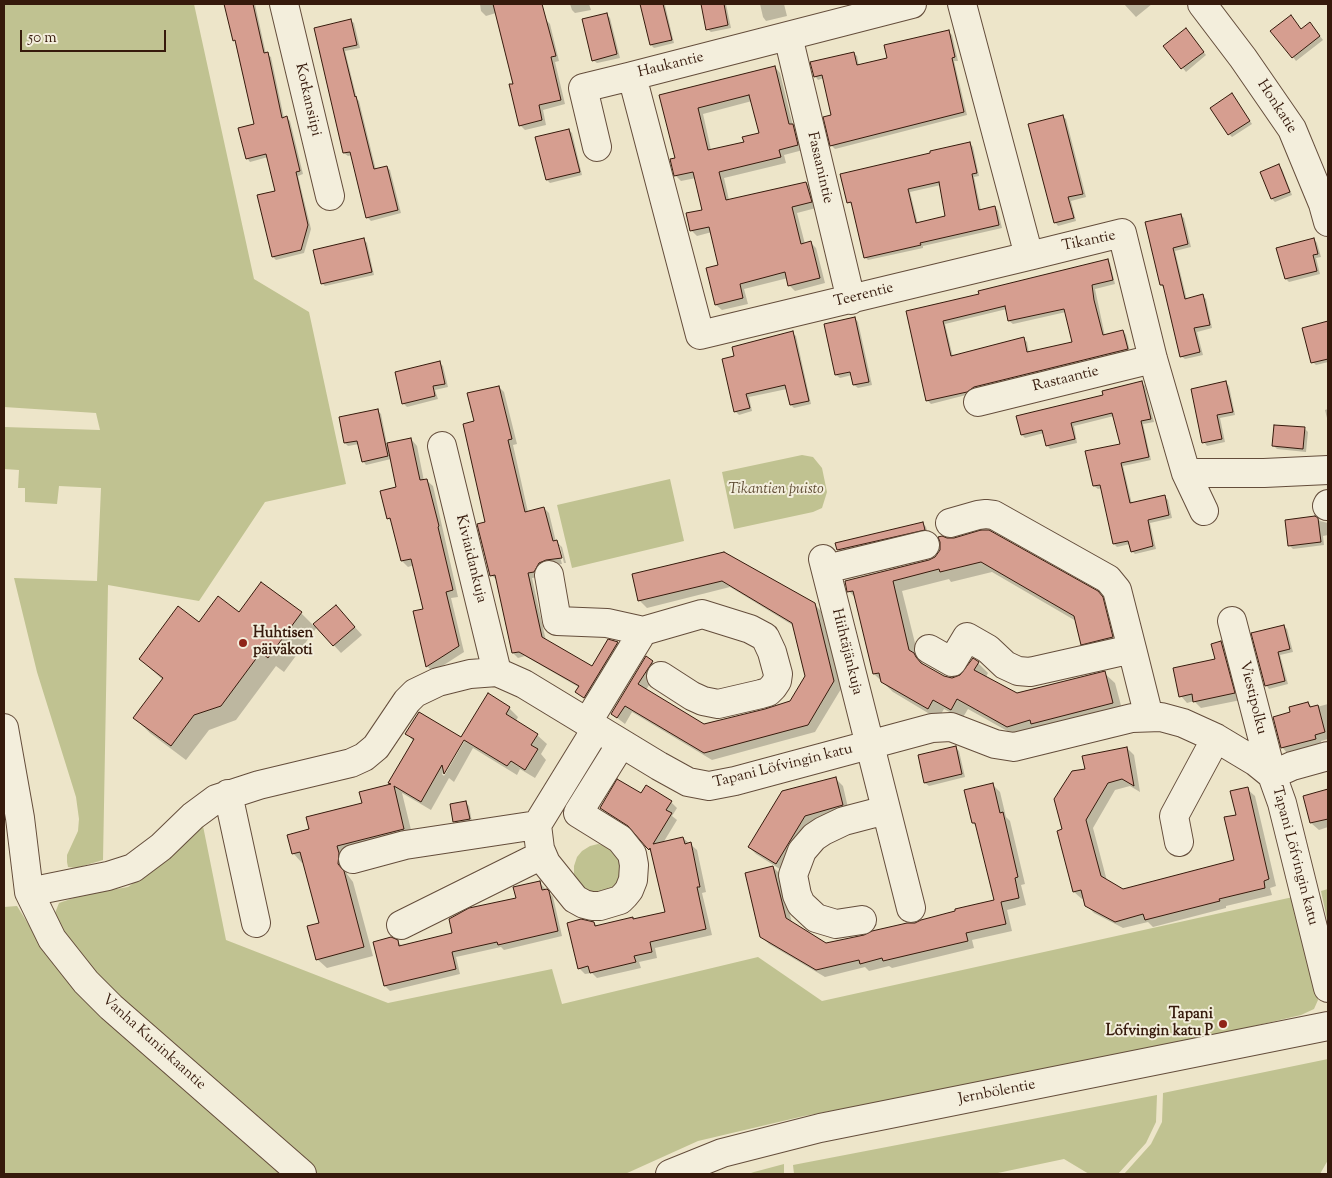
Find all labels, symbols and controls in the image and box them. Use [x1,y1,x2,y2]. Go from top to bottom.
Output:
scale bar [22,20,169,52]
text: 50 m [28,28,57,49]
street label: Haukantie [636,49,706,83]
street label: Kotkansiipi [290,62,324,138]
street label: Honkatie [1252,77,1300,137]
street label: Fasaanintie [802,130,836,206]
street label: Tikantie [1061,228,1117,256]
street label: Teerentie [832,280,896,312]
street label: Rastaantie [1031,363,1101,397]
park label: Tikantien puisto [728,481,824,499]
street label: Kiviaidankuja [450,513,490,605]
street label: Hiihtäjänkuja [827,607,865,697]
place label: Huhtisen päiväkoti [253,625,313,660]
marker: Huhtisen päiväkoti [237,637,249,649]
street label: Viestipolku [1234,659,1270,737]
street label: Tapani Löfvingin katu [711,741,855,793]
street label: Tapani Löfvingin katu [1267,785,1321,927]
street label: Vanha Kuninkaantie [97,992,209,1094]
place label: Tapani Löfvingin katu P [1106,1006,1213,1041]
marker: Tapani Löfvingin katu P [1217,1018,1229,1030]
street label: Jernbölentie [957,1077,1037,1109]

